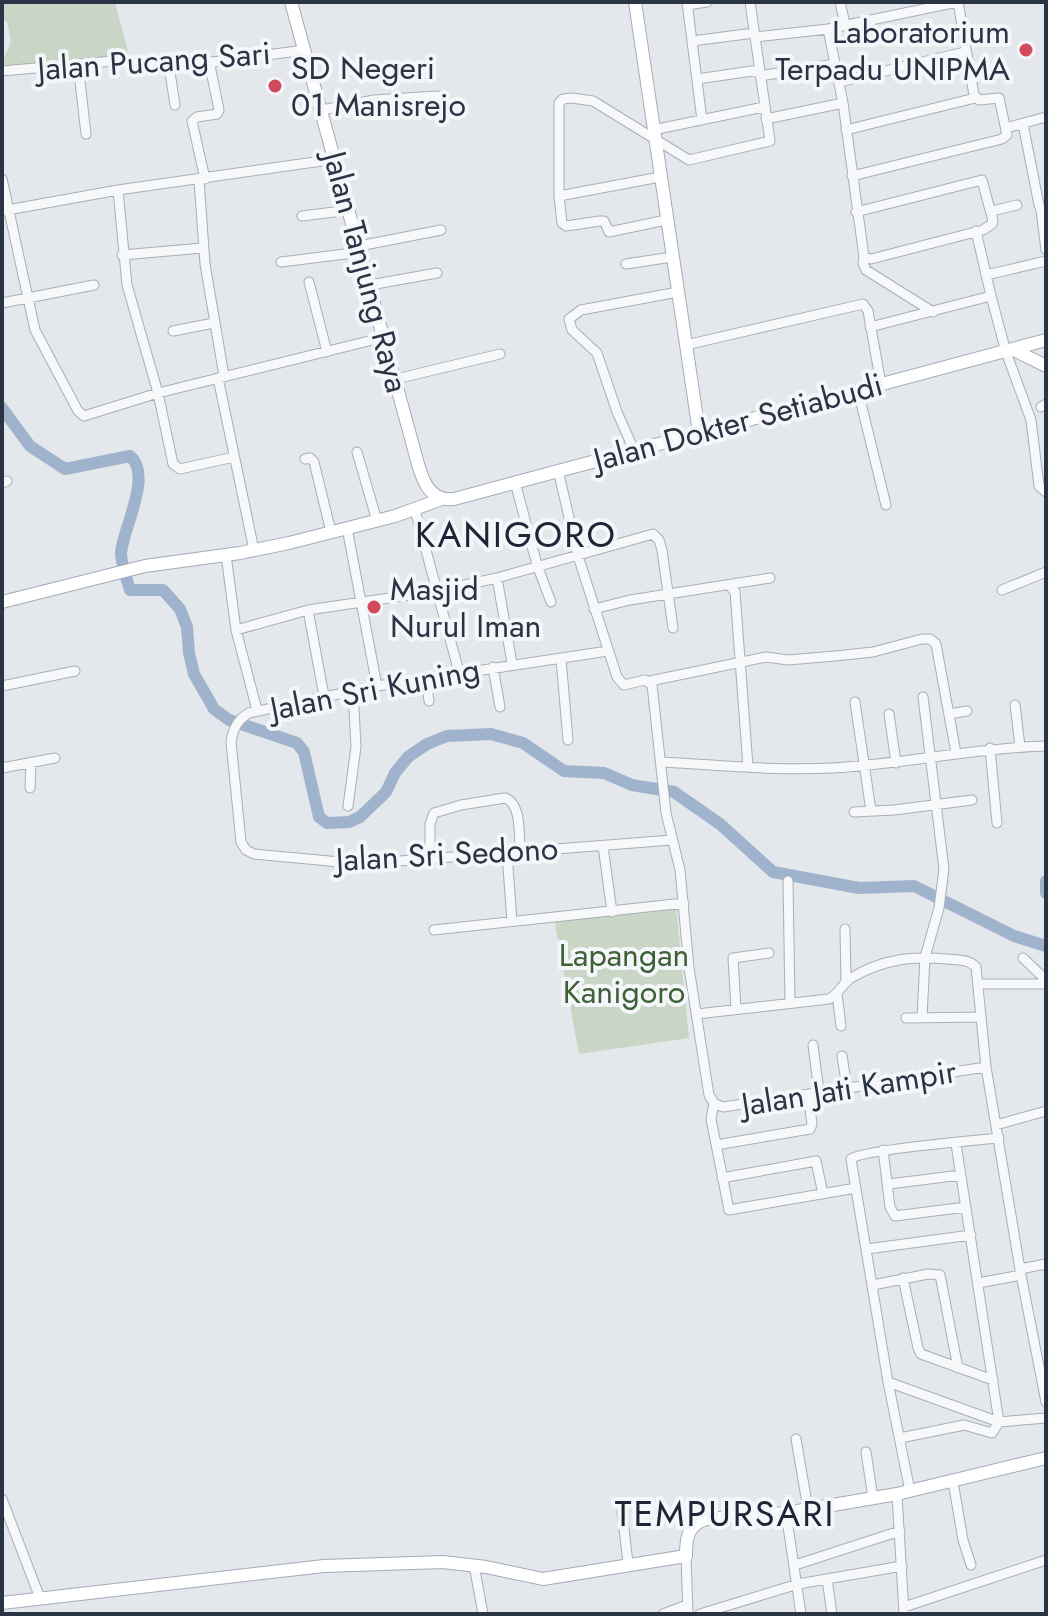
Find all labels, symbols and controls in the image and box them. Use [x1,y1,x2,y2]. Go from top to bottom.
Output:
place label: Laboratorium Terpadu UNIPMA [775,9,1010,92]
street label: Jalan Pucang Sari [32,30,272,92]
marker: Laboratorium Terpadu UNIPMA [1017,41,1035,59]
place label: SD Negeri 01 Manisrejo [291,45,466,128]
marker: SD Negeri 01 Manisrejo [266,77,284,95]
street label: Jalan Tanjung Raya [311,142,420,398]
street label: Jalan Dokter Setiabudi [585,361,888,484]
district label: KANIGORO [415,508,617,560]
place label: Masjid Nurul Iman [390,566,541,649]
marker: Masjid Nurul Iman [365,598,383,616]
street label: Jalan Sri Kuning [262,646,484,733]
street label: Jalan Sri Sedono [331,825,559,883]
park label: Lapangan Kanigoro [559,932,689,1015]
street label: Jalan Jati Kampir [734,1048,960,1128]
district label: TEMPURSARI [615,1487,835,1539]

